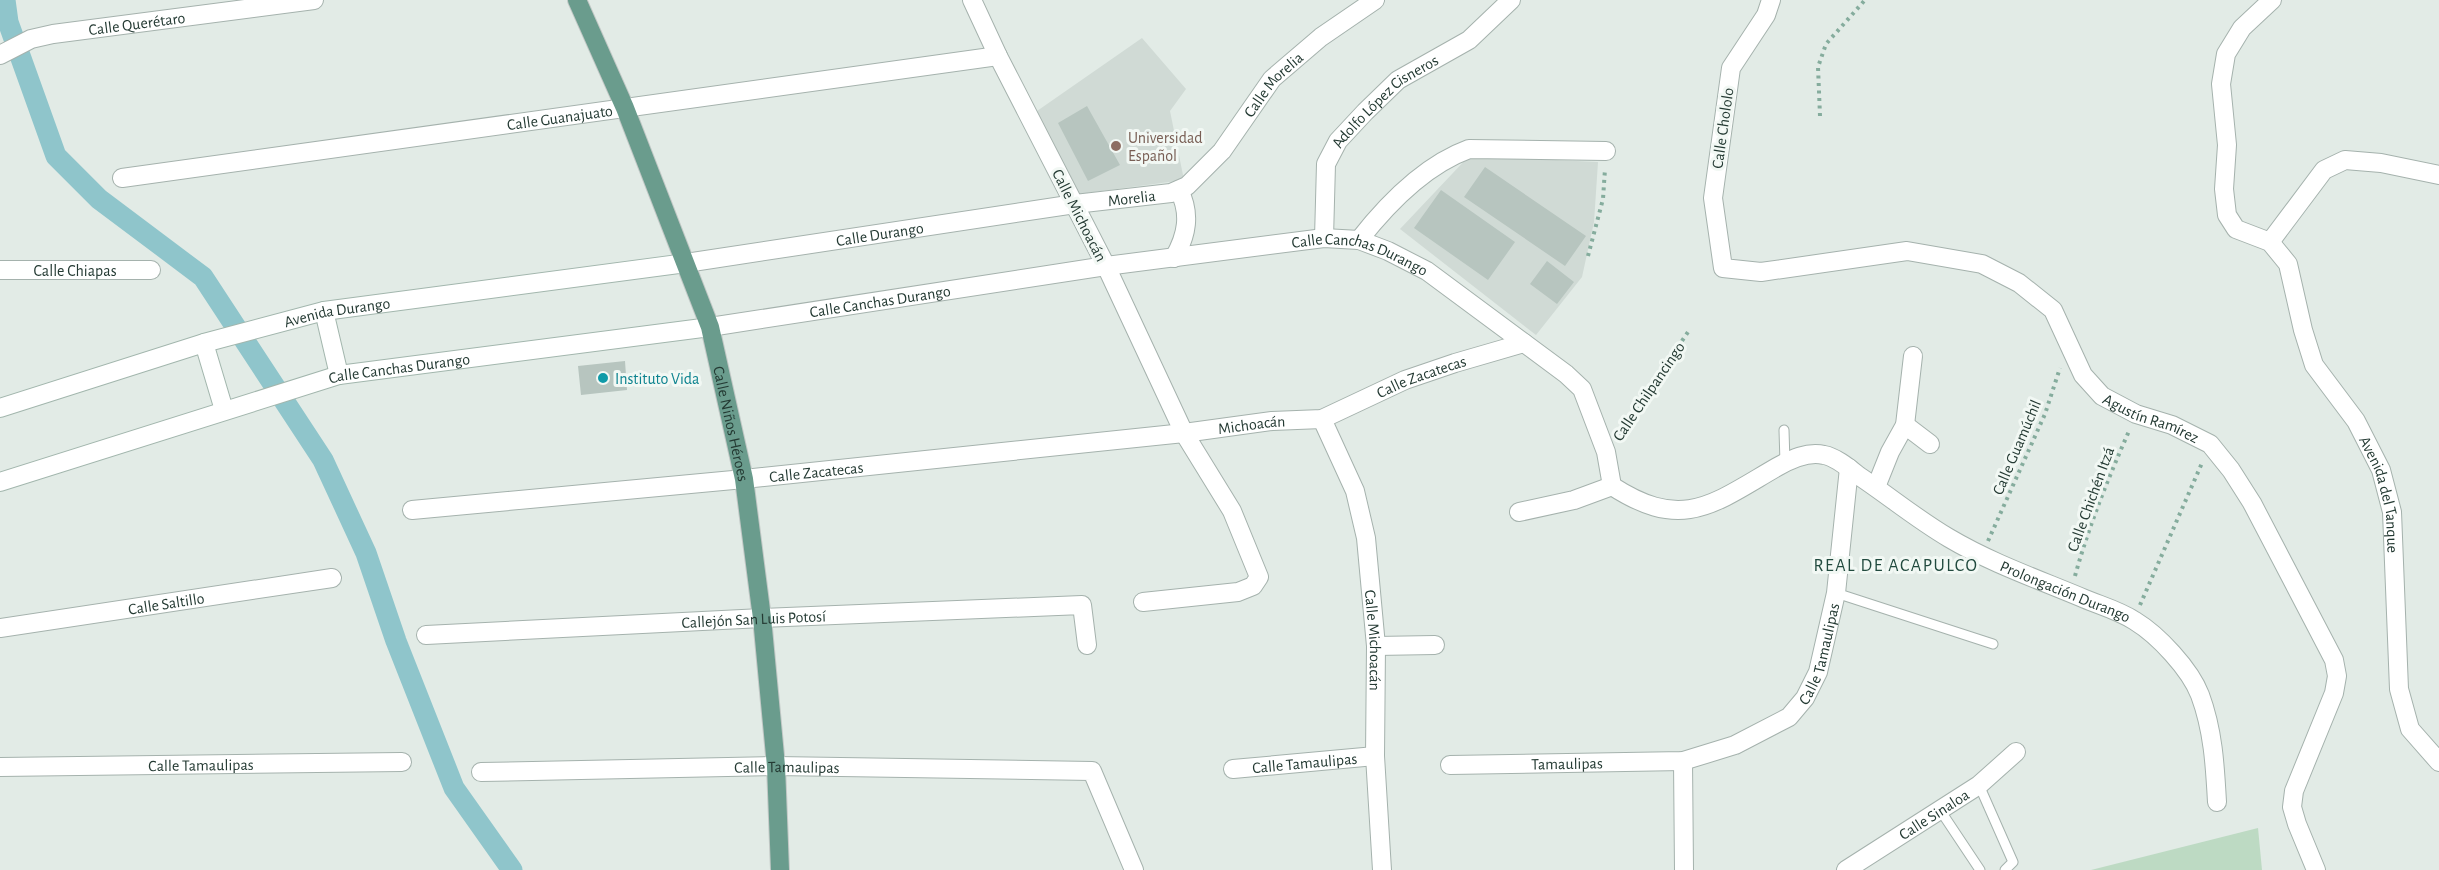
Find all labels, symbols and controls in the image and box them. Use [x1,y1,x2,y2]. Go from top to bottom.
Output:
street label: Calle Querétaro [88,10,186,38]
street label: Calle Morelia [1241,49,1306,120]
street label: Adolfo López Cisneros [1329,52,1441,150]
street label: Calle Chololo [1709,86,1737,170]
street label: Calle Guanajuato [506,103,614,133]
place label: Universidad Español [1128,130,1203,164]
marker: Universidad Español [1109,139,1123,153]
street label: Calle Michoacán [1049,167,1109,264]
street label: Morelia [1107,188,1156,209]
street label: Calle Durango [835,220,925,249]
street label: Calle Canchas Durango [1291,231,1430,279]
street label: Calle Chiapas [33,263,117,279]
street label: Calle Canchas Durango [809,283,952,321]
street label: Avenida Durango [282,295,391,330]
street label: Calle Chilpancingo [1610,339,1688,444]
street label: Calle Canchas Durango [327,351,471,387]
street label: Calle Zacatecas [1374,353,1468,401]
street label: Calle Niños Héroes [710,365,751,483]
marker: Instituto Vida [596,371,610,385]
place label: Instituto Vida [615,371,700,387]
street label: Agustín Ramírez [2100,391,2202,446]
street label: Calle Guamúchil [1990,398,2044,497]
street label: Michoacán [1217,413,1286,437]
street label: Avenida del Tanque [2356,434,2401,553]
street label: Calle Chichén Itzá [2065,445,2117,554]
street label: Calle Zacatecas [768,460,864,485]
district label: REAL DE ACAPULCO [1814,557,1978,575]
street label: Prolongación Durango [1998,558,2133,626]
street label: Calle Michoacán [1362,589,1383,691]
street label: Calle Saltillo [127,590,206,618]
street label: Calle Tamaulipas [1796,602,1842,708]
street label: Callejón San Luis Potosí [681,608,826,631]
street label: Calle Tamaulipas [1252,751,1358,776]
street label: Tamaulipas [1531,755,1603,773]
street label: Calle Tamaulipas [148,757,254,774]
street label: Calle Tamaulipas [734,759,840,776]
street label: Calle Sinaloa [1896,787,1972,843]

